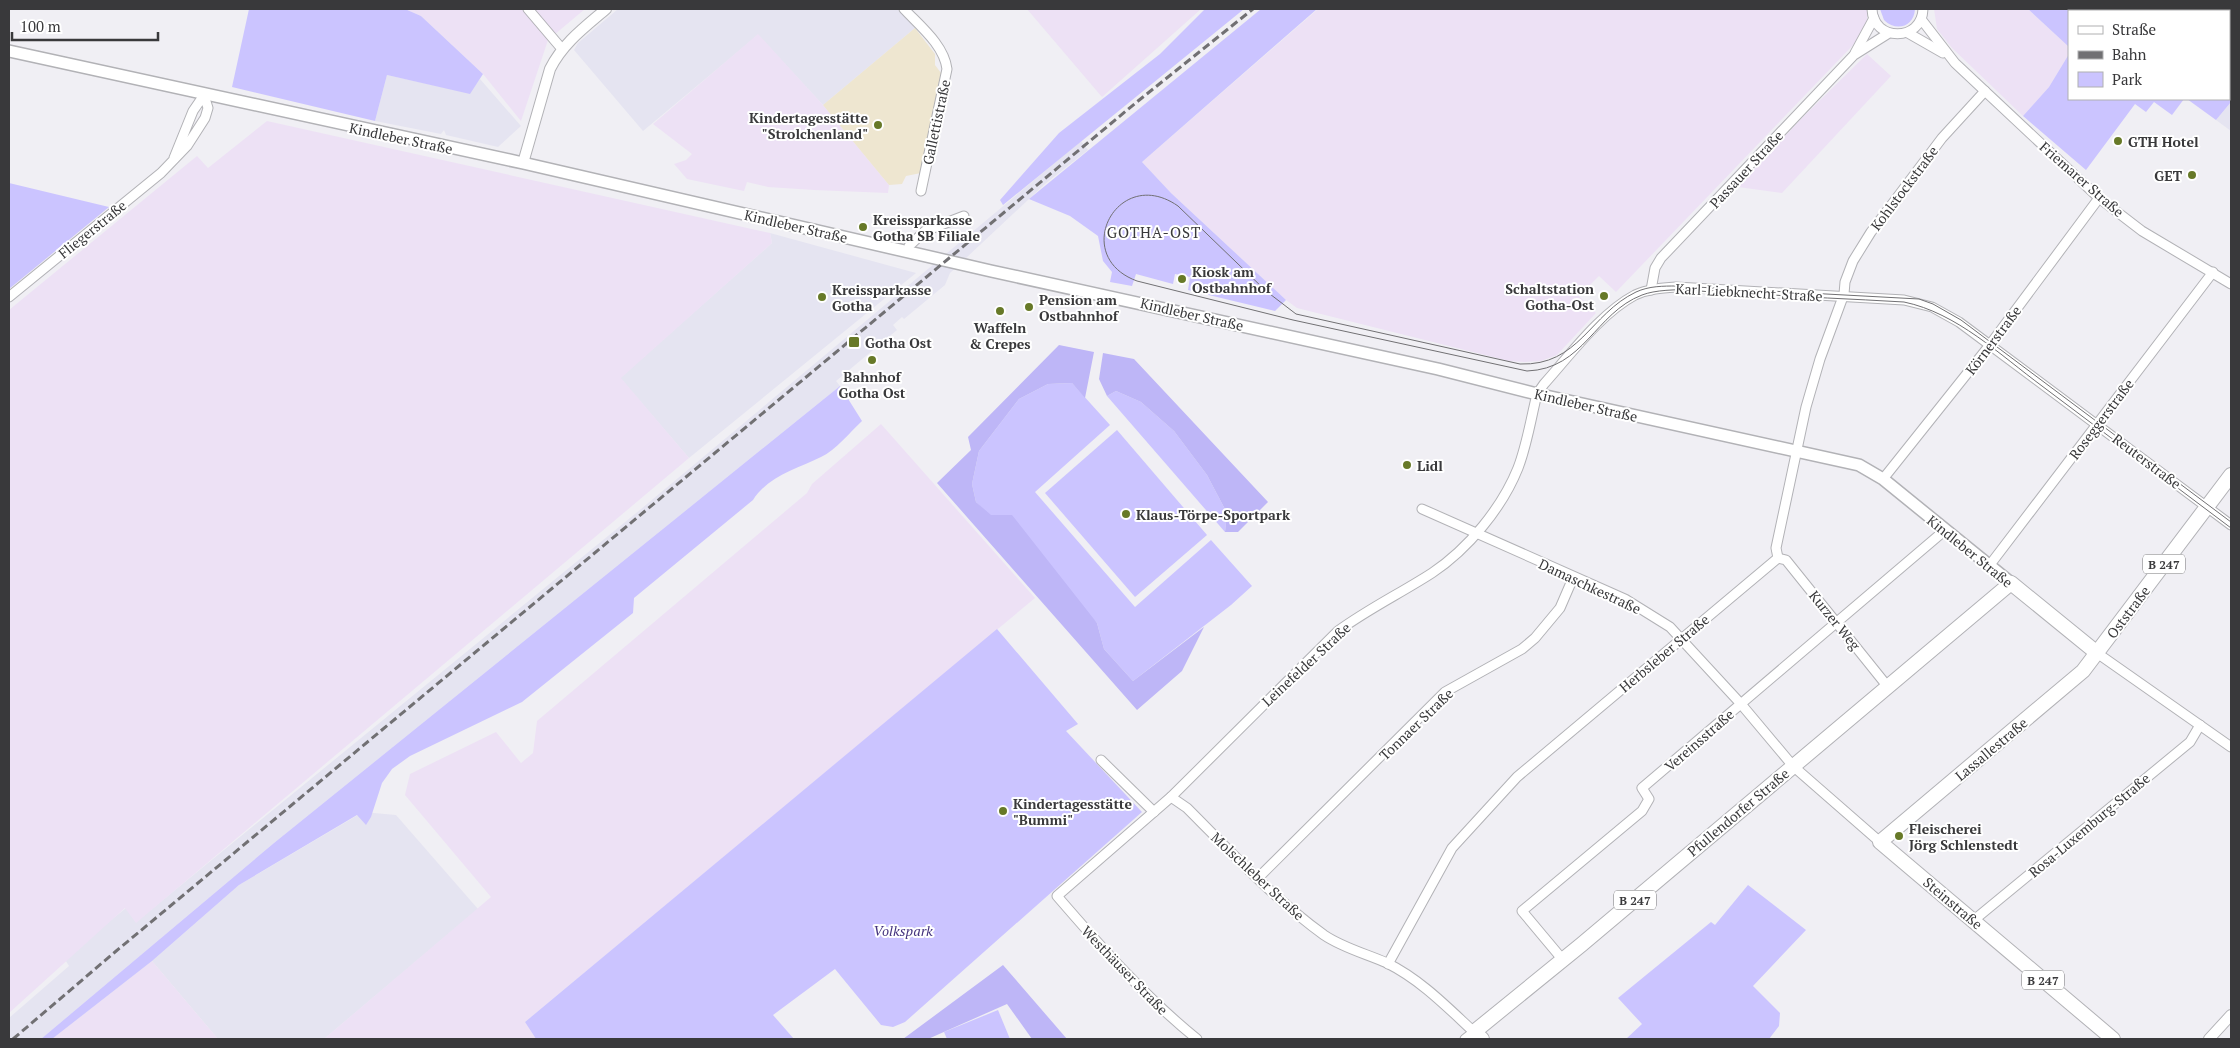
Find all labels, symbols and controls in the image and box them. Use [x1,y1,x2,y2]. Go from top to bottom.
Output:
scale bar [12,10,159,42]
legend [2068,10,2230,100]
text: 100 m [20,16,61,36]
text: Straße [2112,19,2156,39]
text: Bahn [2112,44,2147,64]
text: Park [2112,69,2142,89]
street label: Gallettistraße [918,78,954,166]
place label: Kindertagesstätte "Strolchenland" [749,108,868,143]
street label: Kindleber Straße [348,118,454,158]
marker: Kindertagesstätte "Strolchenland" [872,119,884,131]
street label: Passauer Straße [1705,126,1787,212]
place label: GTH Hotel [2128,132,2199,151]
marker: GTH Hotel [2112,135,2124,147]
street label: Friemarer Straße [2036,137,2128,221]
street label: Kohlstockstraße [1866,142,1942,234]
place label: GET [2154,166,2183,185]
marker: GET [2186,169,2198,181]
street label: Fliegerstraße [54,196,130,262]
street label: Kindleber Straße [743,205,849,247]
place label: Kreissparkasse Gotha SB Filiale [873,210,980,245]
marker: Kreissparkasse Gotha SB Filiale [857,221,869,233]
district label: GOTHA-OST [1107,222,1201,242]
place label: Kiosk am Ostbahnhof [1192,262,1273,297]
marker: Kiosk am Ostbahnhof [1176,273,1188,285]
place label: Schaltstation Gotha-Ost [1505,279,1594,314]
street label: Karl-Liebknecht-Straße [1675,279,1823,305]
place label: Kreissparkasse Gotha [832,280,932,315]
place label: Pension am Ostbahnhof [1039,290,1120,325]
marker: Schaltstation Gotha-Ost [1598,290,1610,302]
marker: Kreissparkasse Gotha [816,291,828,303]
street label: Kindleber Straße [1139,293,1245,335]
marker: Pension am Ostbahnhof [1023,301,1035,313]
street label: Körnerstraße [1961,302,2025,378]
marker: Waffeln & Crepes [994,305,1006,317]
place label: Waffeln & Crepes [969,318,1031,353]
place label: Gotha Ost [865,333,932,352]
marker: Gotha Ost [847,335,861,349]
marker: Bahnhof Gotha Ost [866,354,878,366]
place label: Bahnhof Gotha Ost [839,367,906,402]
street label: Roseggerstraße [2064,375,2138,463]
street label: Kindleber Straße [1533,384,1639,426]
street label: Reuterstraße [2109,429,2185,493]
place label: Lidl [1417,456,1443,475]
marker: Lidl [1401,459,1413,471]
place label: Klaus-Törpe-Sportpark [1136,505,1291,524]
marker: Klaus-Törpe-Sportpark [1120,508,1132,520]
street label: Kindleber Straße [1923,511,2017,591]
street label: Damaschkestraße [1536,554,1644,618]
road number: B 247 [2143,554,2185,574]
street label: Oststraße [2102,582,2154,642]
street label: Kurzer Weg [1805,586,1865,654]
street label: Herbsleber Straße [1615,610,1713,696]
street label: Leinefelder Straße [1258,618,1354,710]
street label: Tonnaer Straße [1375,684,1457,764]
street label: Vereinsstraße [1660,705,1738,775]
street label: Lassallestraße [1951,713,2031,785]
street label: Pfullendorfer Straße [1683,764,1793,860]
street label: Rosa-Luxemburg-Straße [2024,769,2154,881]
place label: Kindertagesstätte "Bummi" [1013,794,1132,829]
marker: Kindertagesstätte "Bummi" [997,805,1009,817]
place label: Fleischerei Jörg Schlenstedt [1909,819,2019,854]
street label: Molschleber Straße [1207,828,1309,924]
marker: Fleischerei Jörg Schlenstedt [1893,830,1905,842]
street label: Steinstraße [1919,873,1987,933]
road number: B 247 [1614,890,1656,910]
park label: Volkspark [873,921,933,940]
street label: Westhäuser Straße [1078,921,1172,1019]
road number: B 247 [2022,970,2064,990]

